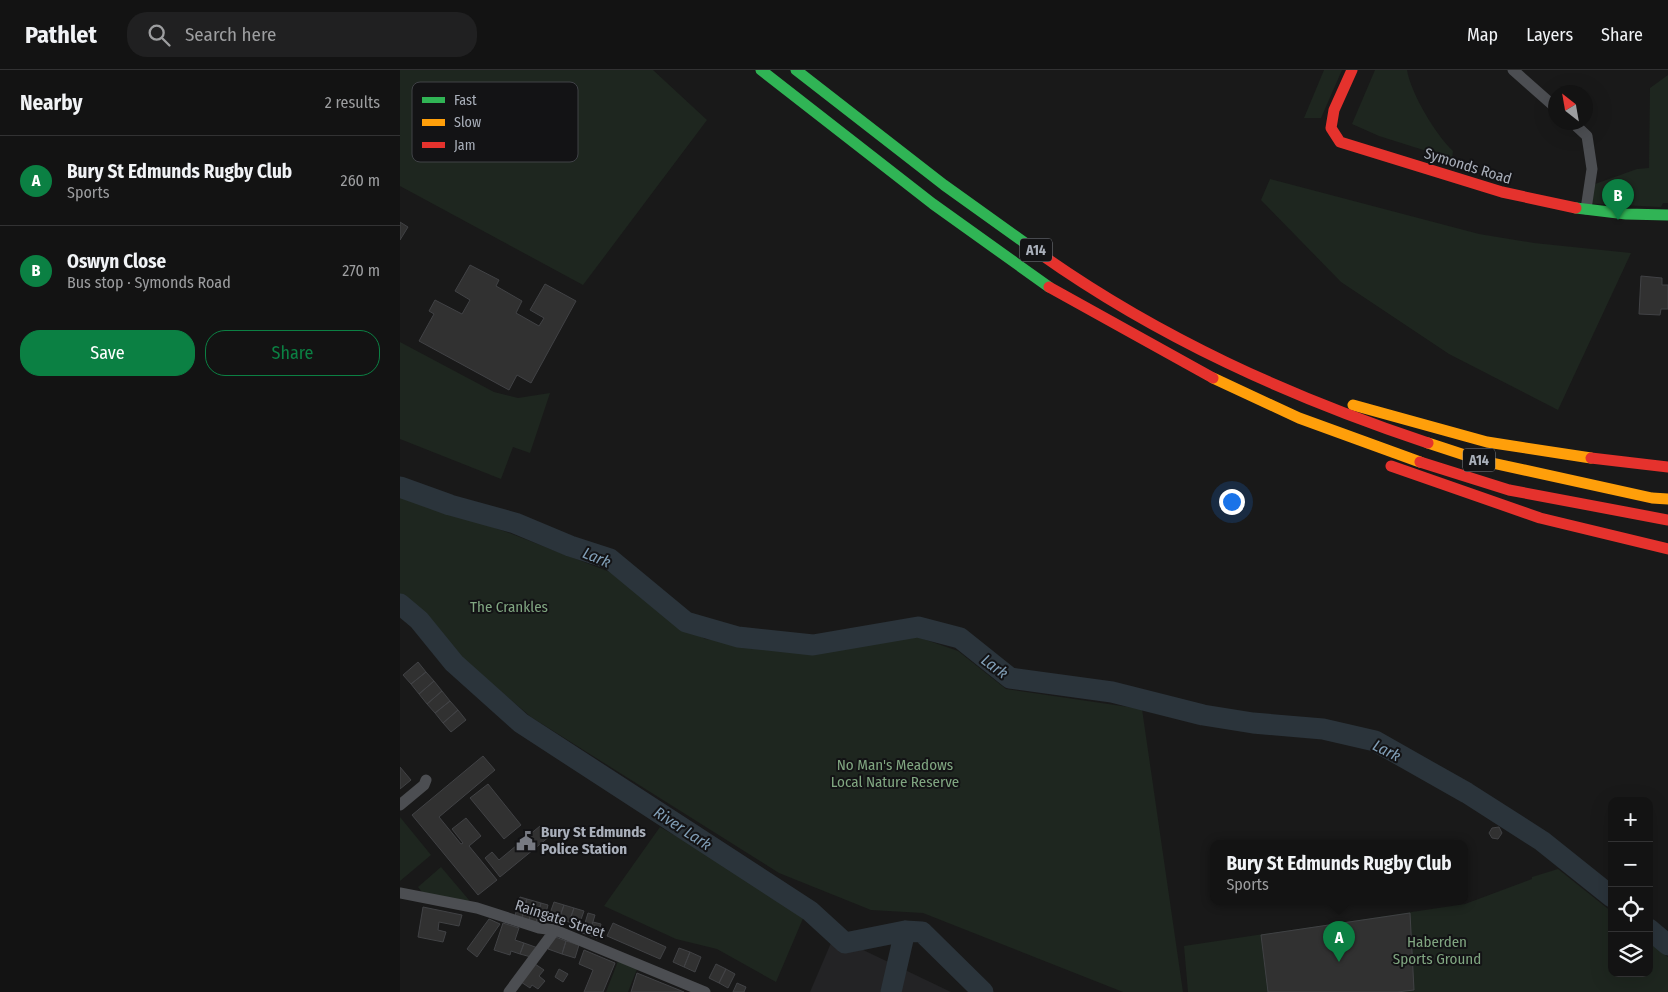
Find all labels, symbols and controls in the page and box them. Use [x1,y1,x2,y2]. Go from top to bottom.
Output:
search box [127,12,477,57]
text: Pathlet [25,21,97,49]
icon: search [145,21,173,49]
text: Search here [185,23,276,46]
text: Map [1467,24,1498,46]
text: Layers [1526,24,1573,46]
text: Share [1601,24,1643,46]
legend [412,82,578,162]
north arrow [1548,85,1593,130]
text: Nearby [20,90,82,116]
text: Fast [454,92,477,109]
text: 2 results [325,93,380,112]
text: Slow [454,114,481,131]
text: Jam [454,137,475,154]
street label: Symonds Road [1422,144,1514,188]
text: Bury St Edmunds Rugby Club [67,160,292,183]
text: A [32,171,40,190]
text: 260 m [341,171,380,190]
pin: B [1602,179,1634,220]
text: Sports [67,183,110,202]
road number: A14 [1020,238,1052,262]
text: Oswyn Close [67,250,166,273]
text: B [32,261,40,280]
text: 270 m [342,261,380,280]
text: Bus stop · Symonds Road [67,273,231,292]
button: Save [20,330,195,376]
button: Share [205,330,380,376]
road number: A14 [1463,448,1495,472]
your location [1219,489,1245,515]
water label: Lark [580,543,614,572]
park label: The Crankles [470,598,548,616]
water label: Lark [978,650,1012,683]
water label: Lark [1370,736,1404,765]
park label: No Man's Meadows Local Nature Reserve [831,756,959,791]
map controls [1608,797,1653,977]
button: + [1608,797,1653,842]
water label: River Lark [650,803,715,854]
place label: Bury St Edmunds Police Station [541,823,646,858]
public building icon: Bury St Edmunds Police Station [515,830,537,852]
popup [1210,840,1468,905]
button: − [1608,842,1653,887]
text: Bury St Edmunds Rugby Club [1226,852,1452,875]
text: Sports [1226,875,1269,894]
button: locate [1608,887,1653,932]
street label: Raingate Street [513,896,607,942]
pin: A [1323,921,1355,962]
button: layers [1608,932,1653,977]
park label: Haberden Sports Ground [1393,933,1481,968]

